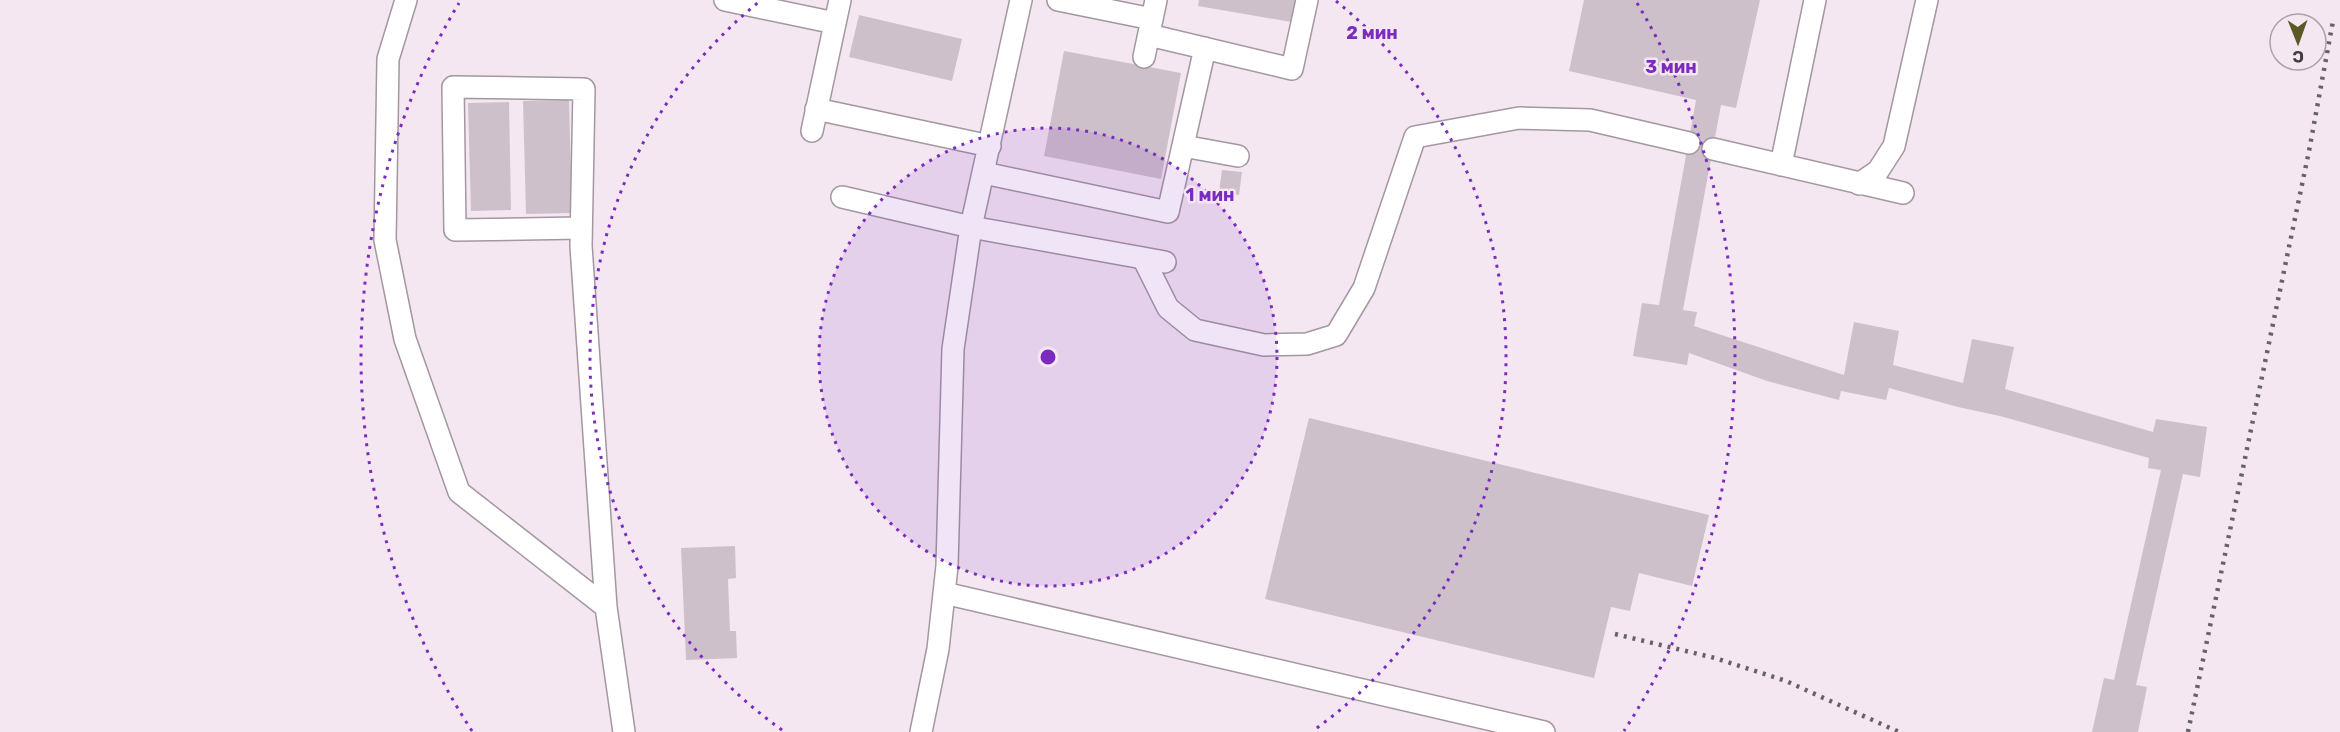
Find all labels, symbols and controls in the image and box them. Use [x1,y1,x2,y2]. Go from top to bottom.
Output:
north arrow [2268,12,2328,72]
text: 2 мин [1346,22,1398,44]
text: С [2292,47,2304,66]
text: 3 мин [1645,56,1697,78]
text: 1 мин [1186,184,1234,206]
centre of rings [1038,347,1058,367]

